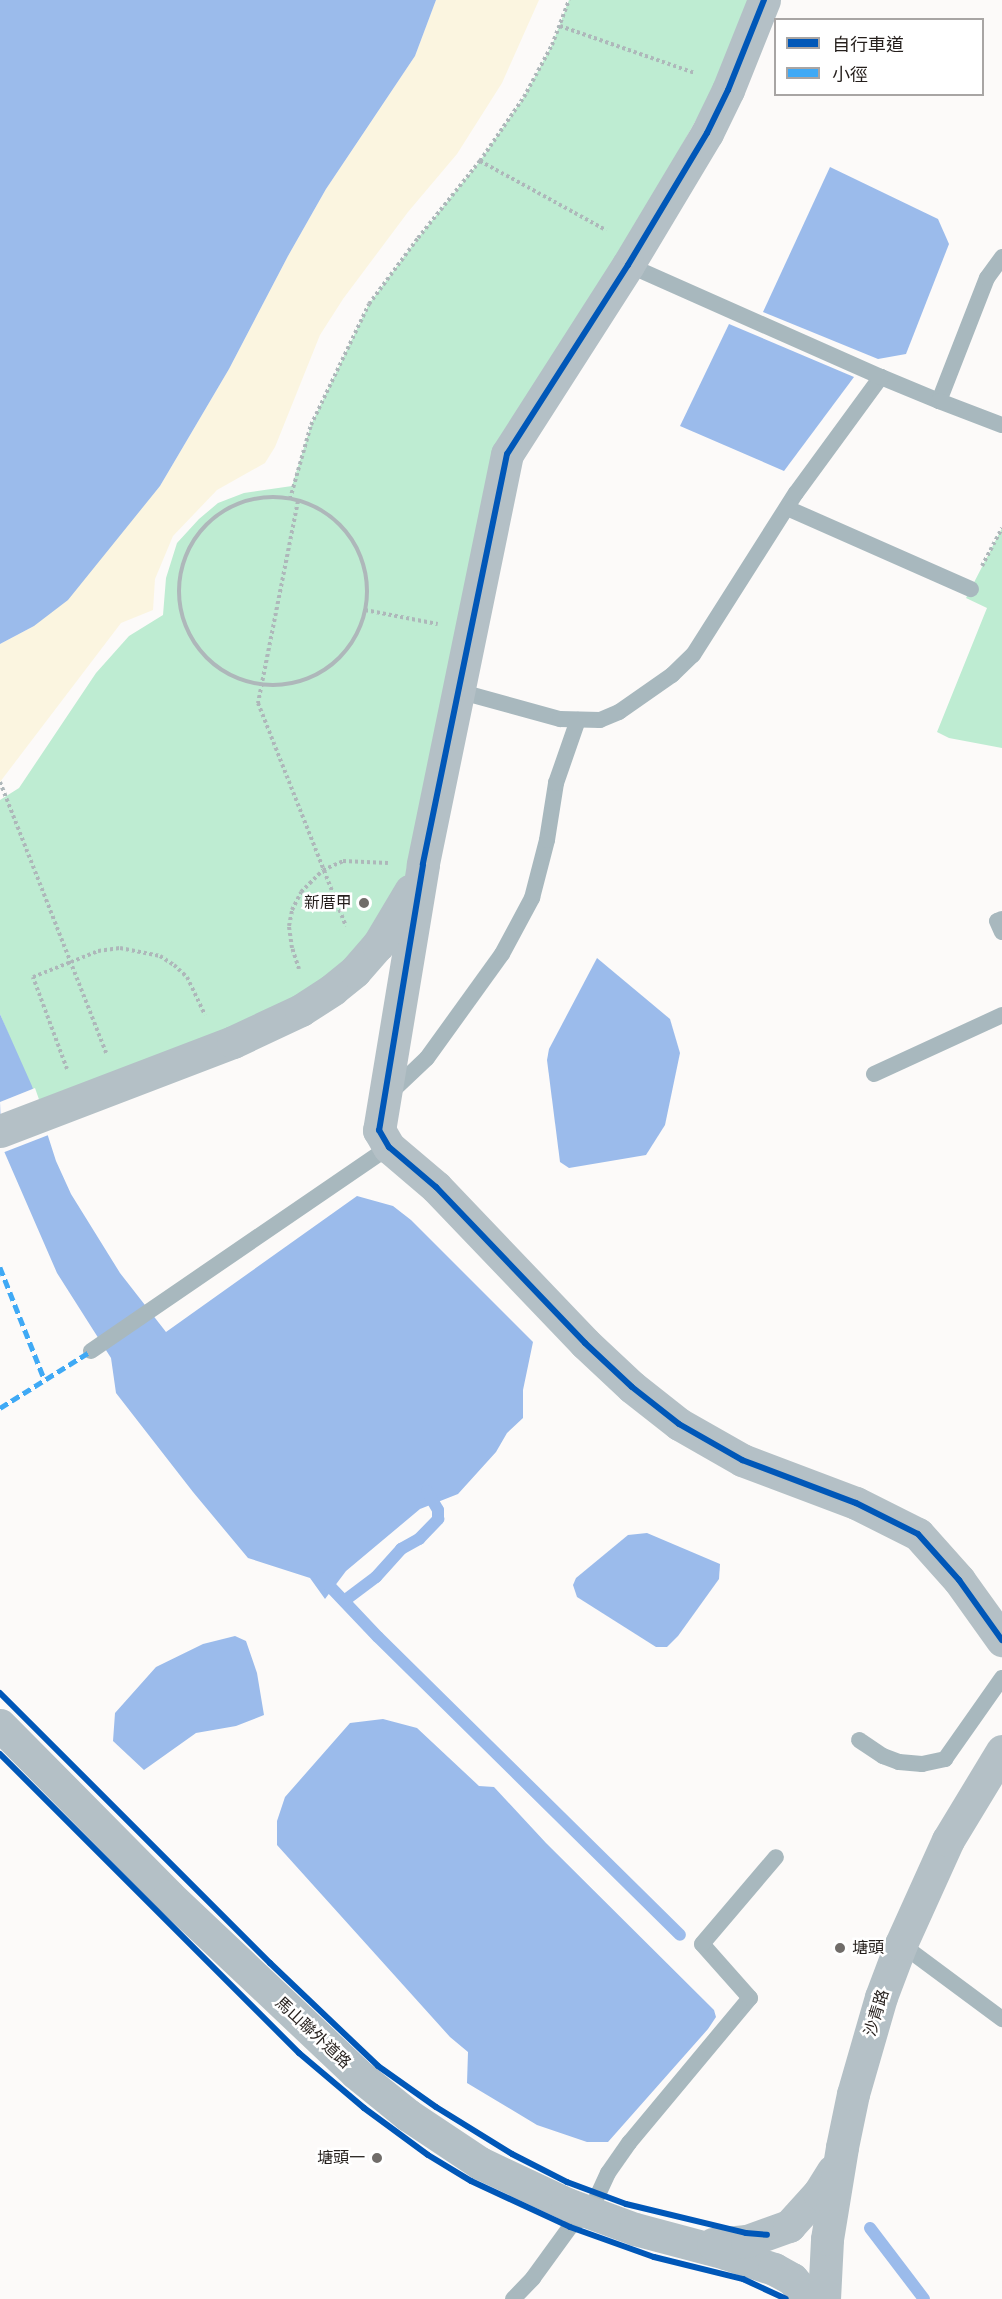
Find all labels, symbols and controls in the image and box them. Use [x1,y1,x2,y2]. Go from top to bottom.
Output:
legend [774,18,984,96]
text: 自行車道 [832,34,904,55]
text: 小徑 [832,64,868,85]
place label: 新厝甲 [304,893,352,913]
marker: 新厝甲 [357,896,371,910]
place label: 塘頭 [852,1938,884,1958]
marker: 塘頭 [833,1941,847,1955]
street label: 沙青路 [861,1987,893,2039]
street label: 馬山聯外道路 [271,1993,355,2073]
place label: 塘頭一 [317,2148,365,2168]
marker: 塘頭一 [370,2151,384,2165]

